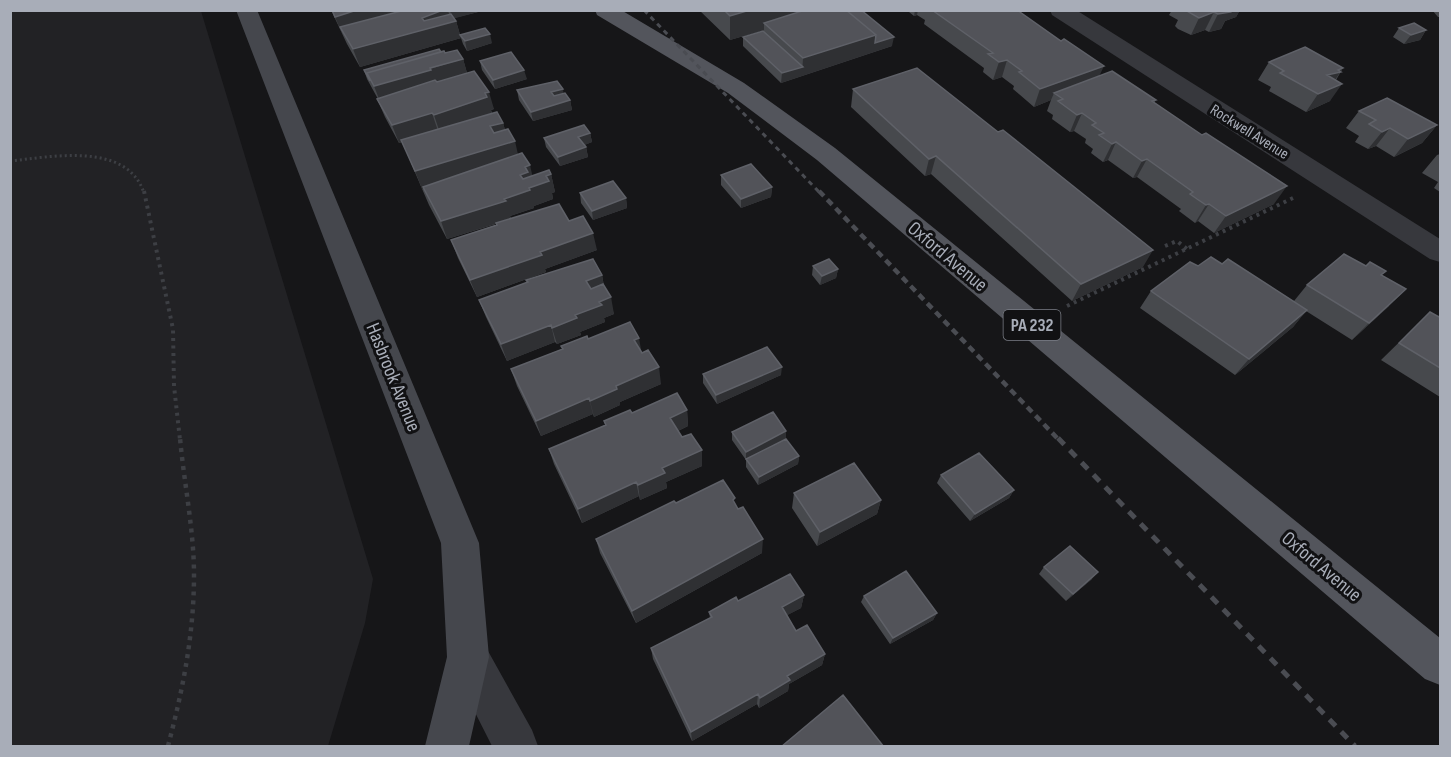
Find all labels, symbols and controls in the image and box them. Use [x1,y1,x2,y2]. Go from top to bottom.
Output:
street label: Rockwell Avenue [1206,101,1292,164]
street label: Oxford Avenue [903,216,992,297]
road number: PA 232 [1004,310,1060,340]
street label: Hasbrook Avenue [360,320,426,435]
street label: Oxford Avenue [1277,526,1366,607]

